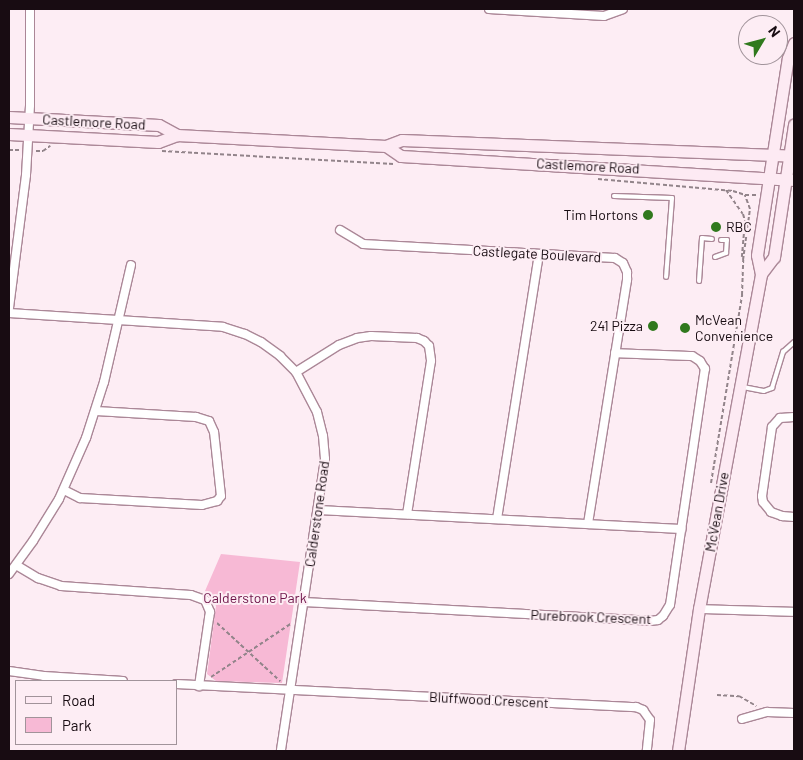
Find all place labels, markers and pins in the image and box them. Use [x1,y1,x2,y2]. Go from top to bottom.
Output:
place label: Tim Hortons [563,207,638,223]
marker: Tim Hortons [642,209,654,221]
place label: RBC [726,219,752,235]
marker: RBC [710,221,722,233]
place label: McVean Convenience [695,312,773,344]
place label: 241 Pizza [590,318,643,334]
marker: 241 Pizza [647,320,659,332]
marker: McVean Convenience [679,322,691,334]

